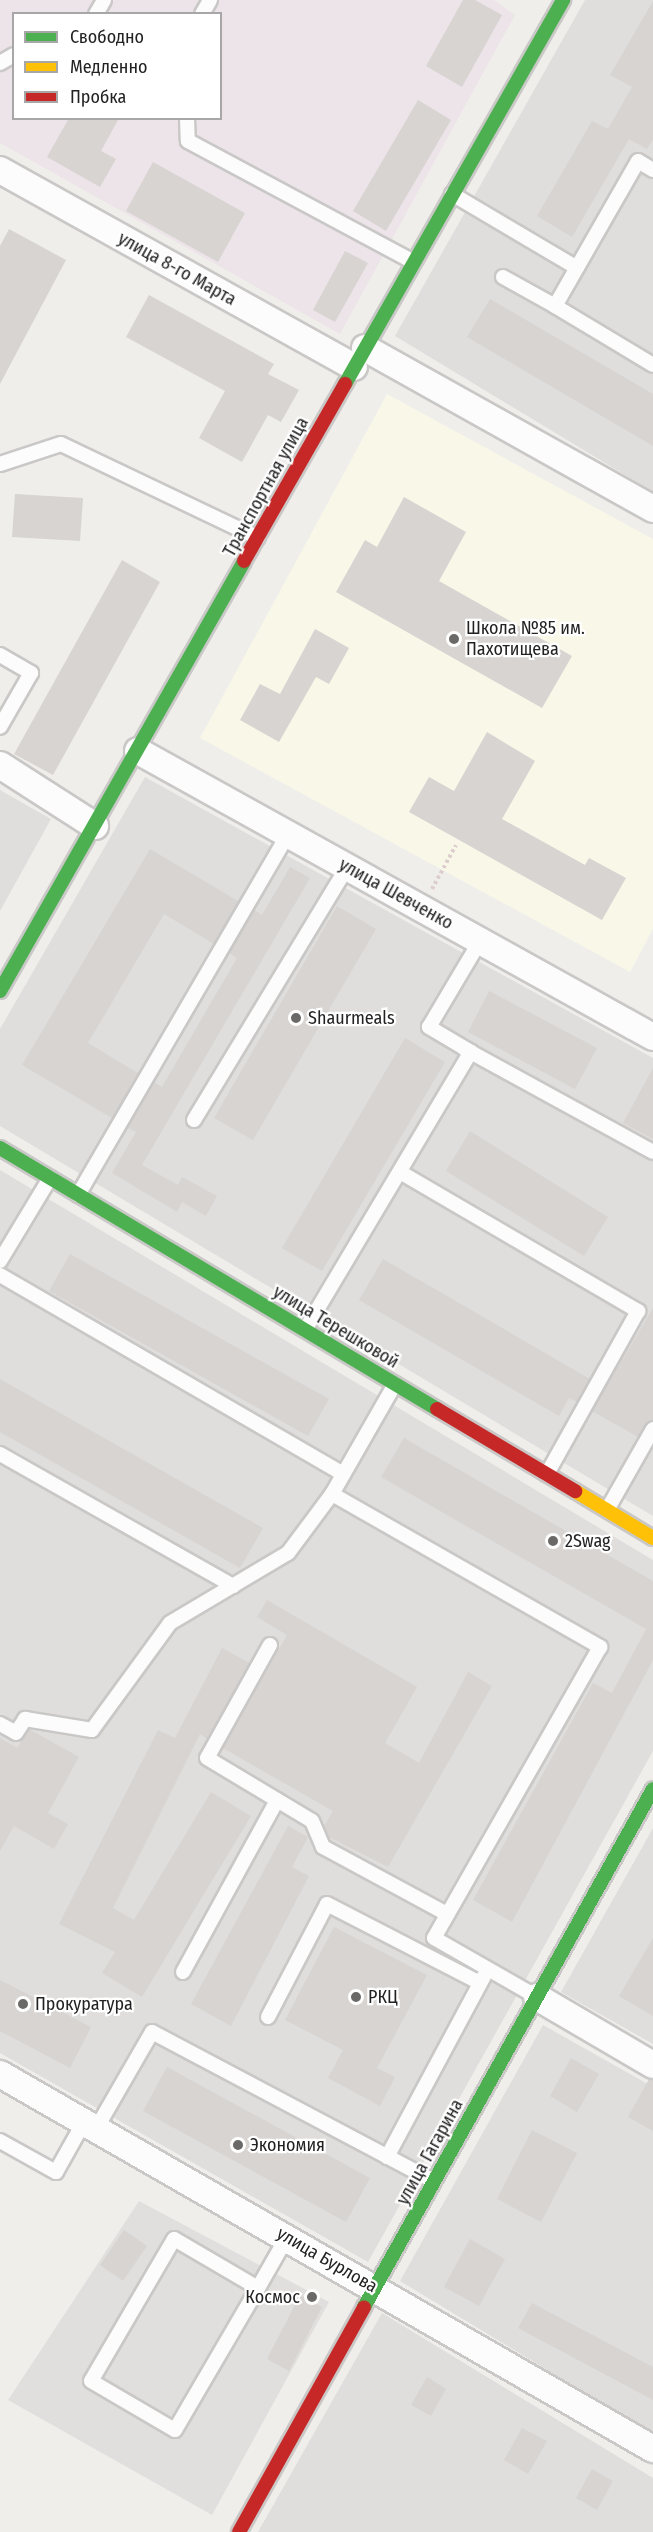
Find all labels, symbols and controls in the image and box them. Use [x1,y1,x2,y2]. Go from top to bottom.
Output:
legend [12,12,222,120]
text: Свободно [70,26,144,48]
text: Медленно [70,56,148,78]
text: Пробка [70,86,126,108]
street label: улица 8-го Марта [114,228,240,310]
street label: Транспортная улица [219,414,313,560]
place label: Школа №85 им. Пахотищева [466,618,585,660]
marker: Школа №85 им. Пахотищева [447,632,461,646]
street label: улица Шевченко [335,854,457,934]
place label: Shaurmeals [308,1007,395,1029]
marker: Shaurmeals [289,1011,303,1025]
street label: улица Терешковой [269,1281,403,1373]
place label: 2Swag [565,1530,611,1552]
marker: 2Swag [546,1534,560,1548]
place label: РКЦ [368,1986,398,2008]
marker: РКЦ [349,1990,363,2004]
place label: Прокуратура [35,1993,133,2015]
marker: Прокуратура [16,1997,30,2011]
street label: улица Гагарина [392,2095,468,2209]
place label: Экономия [250,2134,325,2156]
marker: Экономия [231,2138,245,2152]
street label: улица Бурлова [273,2223,381,2297]
place label: Космос [245,2286,300,2308]
marker: Космос [305,2290,319,2304]

